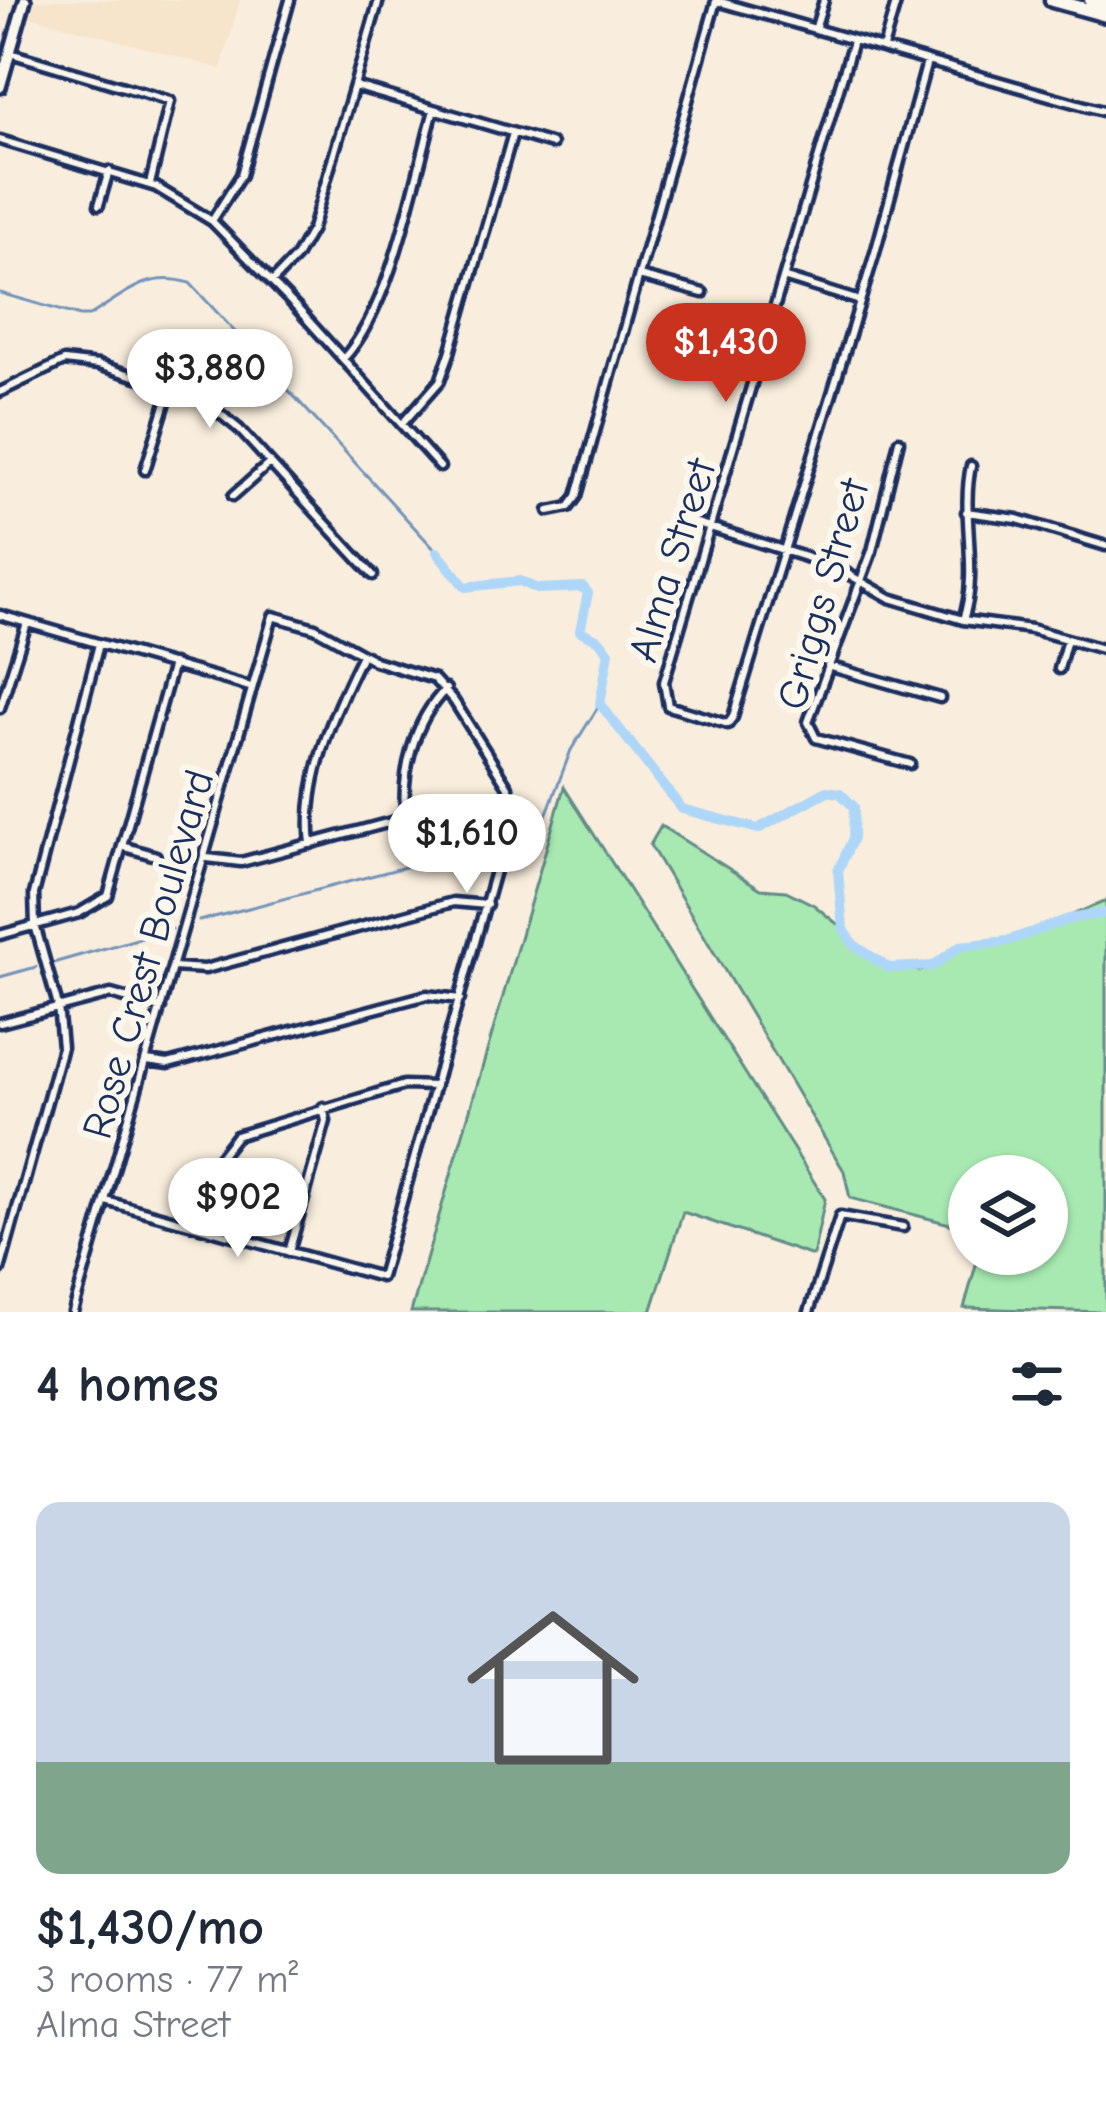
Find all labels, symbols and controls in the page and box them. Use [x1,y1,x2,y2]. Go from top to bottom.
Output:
pin: $1,430 [628,303,824,405]
text: $1,430 [673,319,779,364]
pin: $3,880 [112,329,308,431]
text: $3,880 [154,345,266,390]
street label: Alma Street [618,451,727,668]
street label: Griggs Street [767,472,880,715]
street label: Rose Crest Boulevard [72,764,225,1144]
pin: $1,610 [369,794,565,896]
text: $1,610 [415,810,519,855]
map controls [948,1155,1068,1275]
button: layers [948,1155,1068,1275]
pin: $902 [167,1158,309,1260]
text: $902 [195,1174,281,1219]
icon: filters [1004,1351,1070,1417]
text: 4 homes [36,1355,219,1414]
icon: home [445,1580,661,1796]
text: $1,430/mo [36,1898,264,1957]
text: 3 rooms · 77 m² [36,1957,298,2002]
text: Alma Street [36,2002,230,2047]

